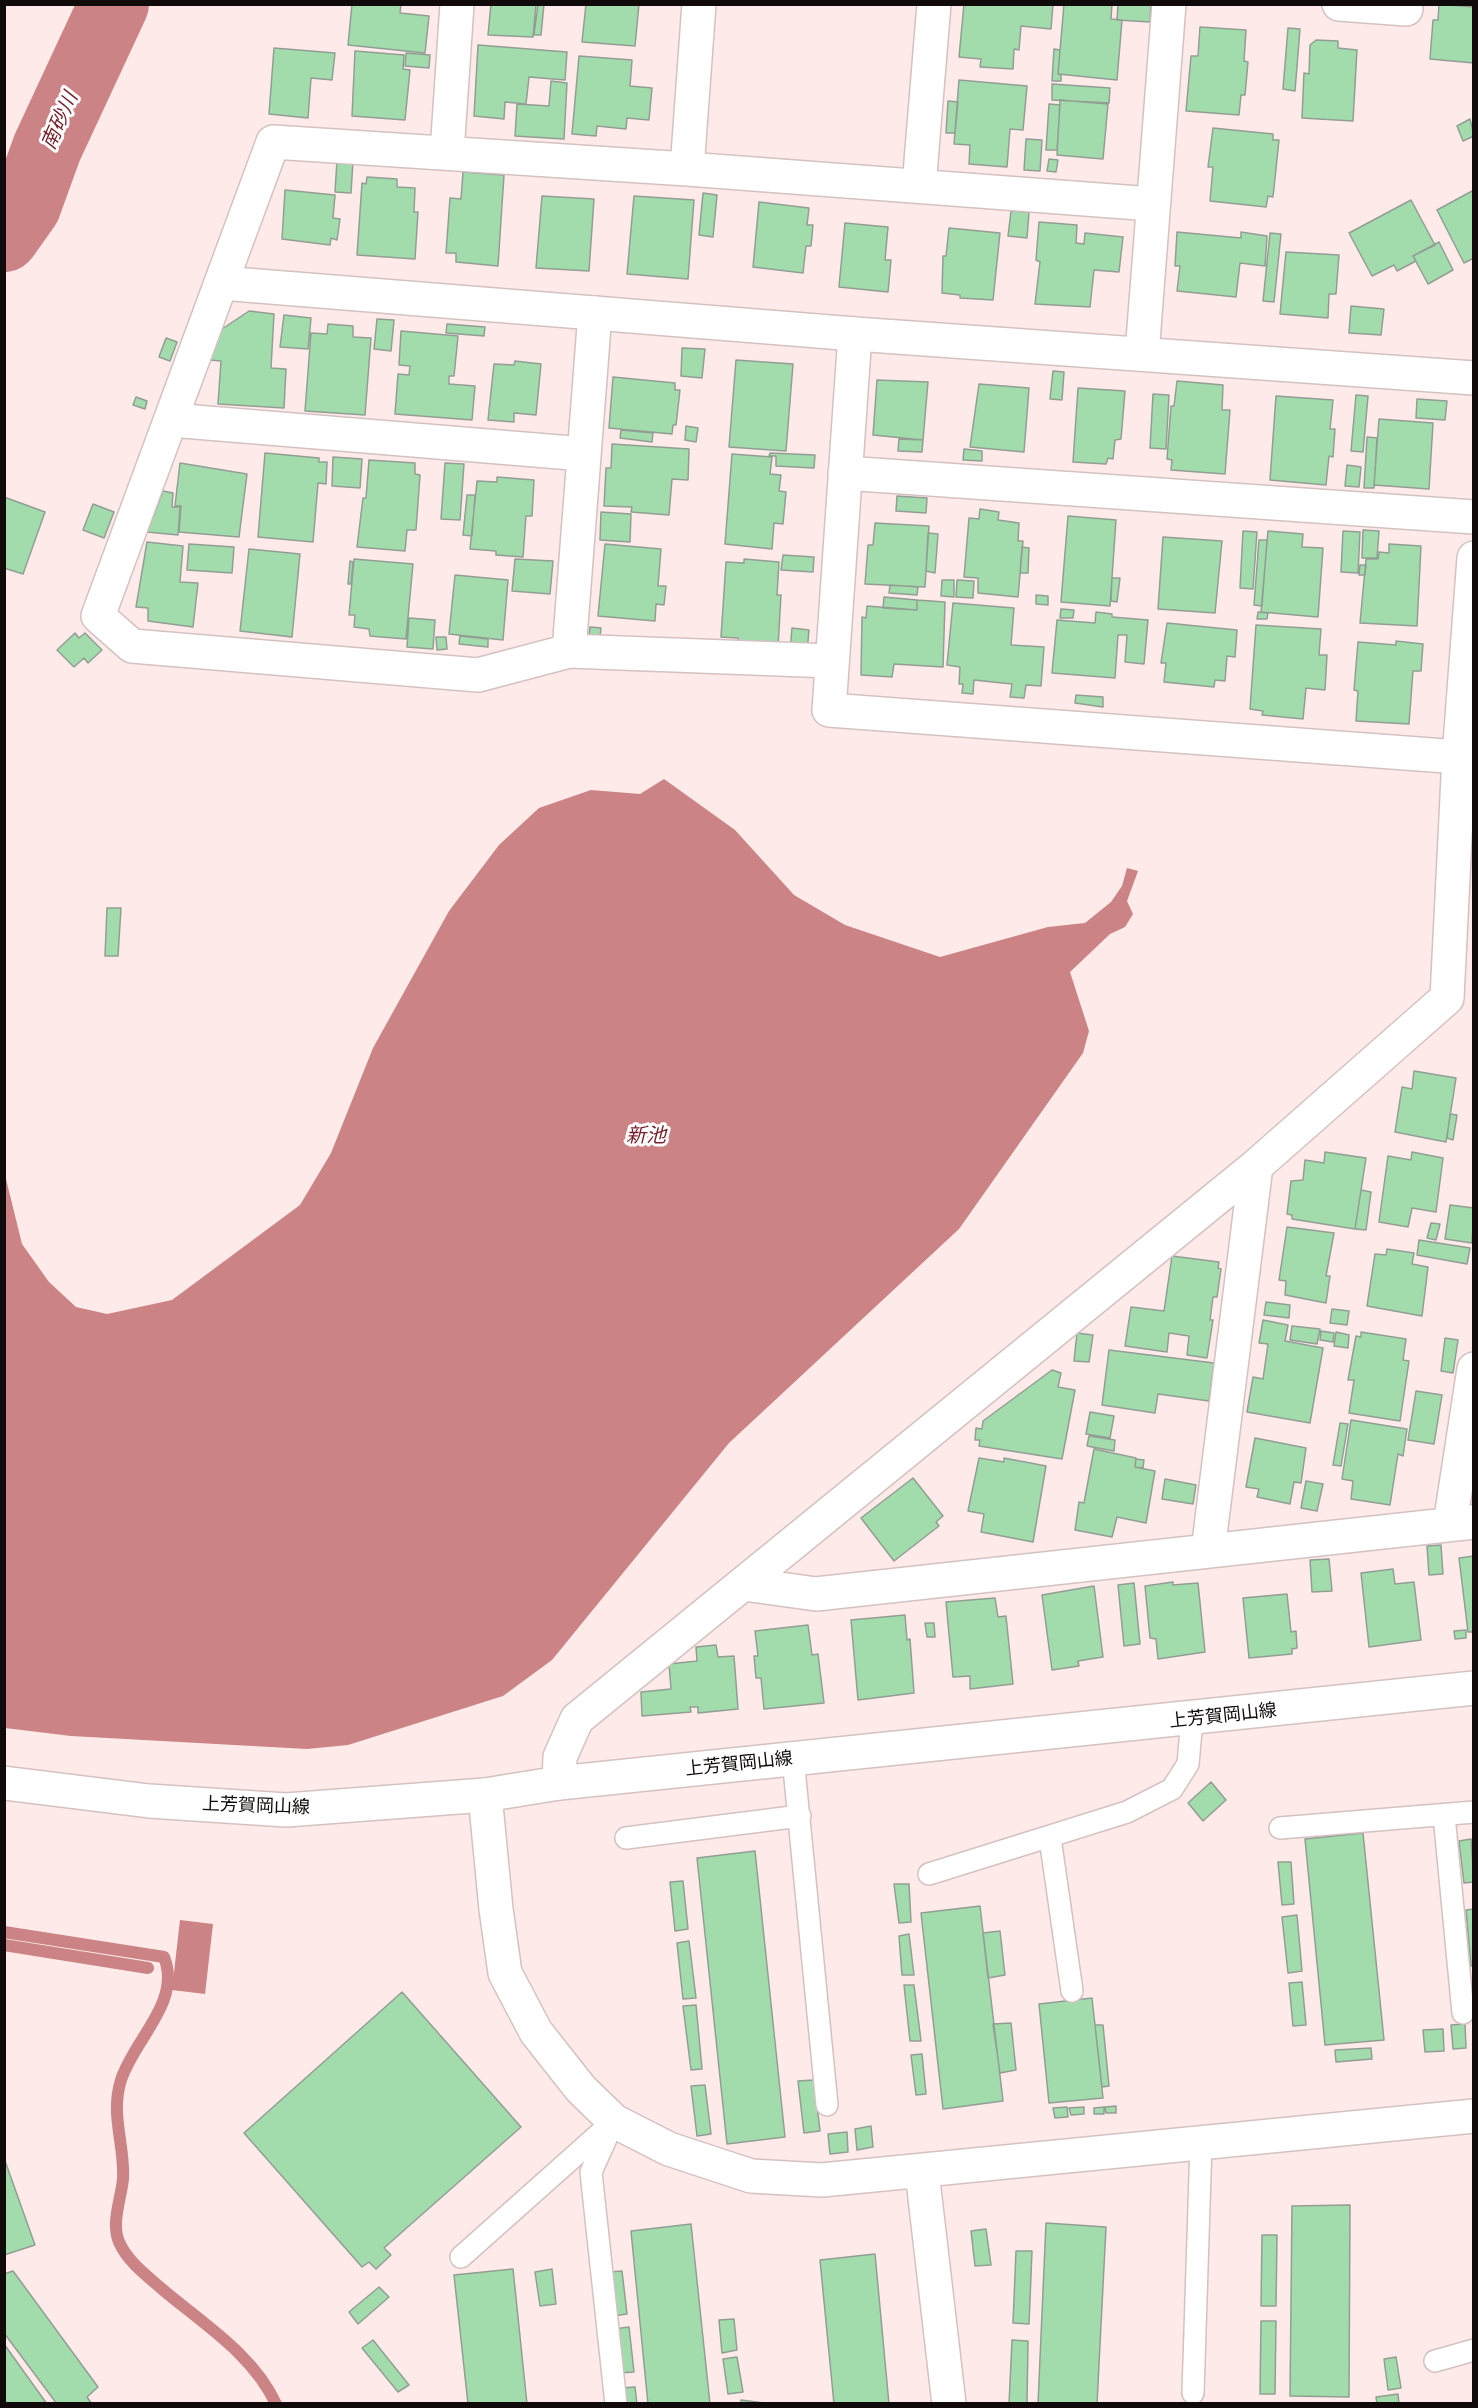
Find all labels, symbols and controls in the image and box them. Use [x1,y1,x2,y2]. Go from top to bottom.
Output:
water label: 南砂川 [37,89,83,153]
water label: 新池 [626,1124,666,1148]
street label: 上芳賀岡山線 [1168,1700,1278,1732]
street label: 上芳賀岡山線 [684,1748,794,1780]
street label: 上芳賀岡山線 [202,1793,310,1819]

